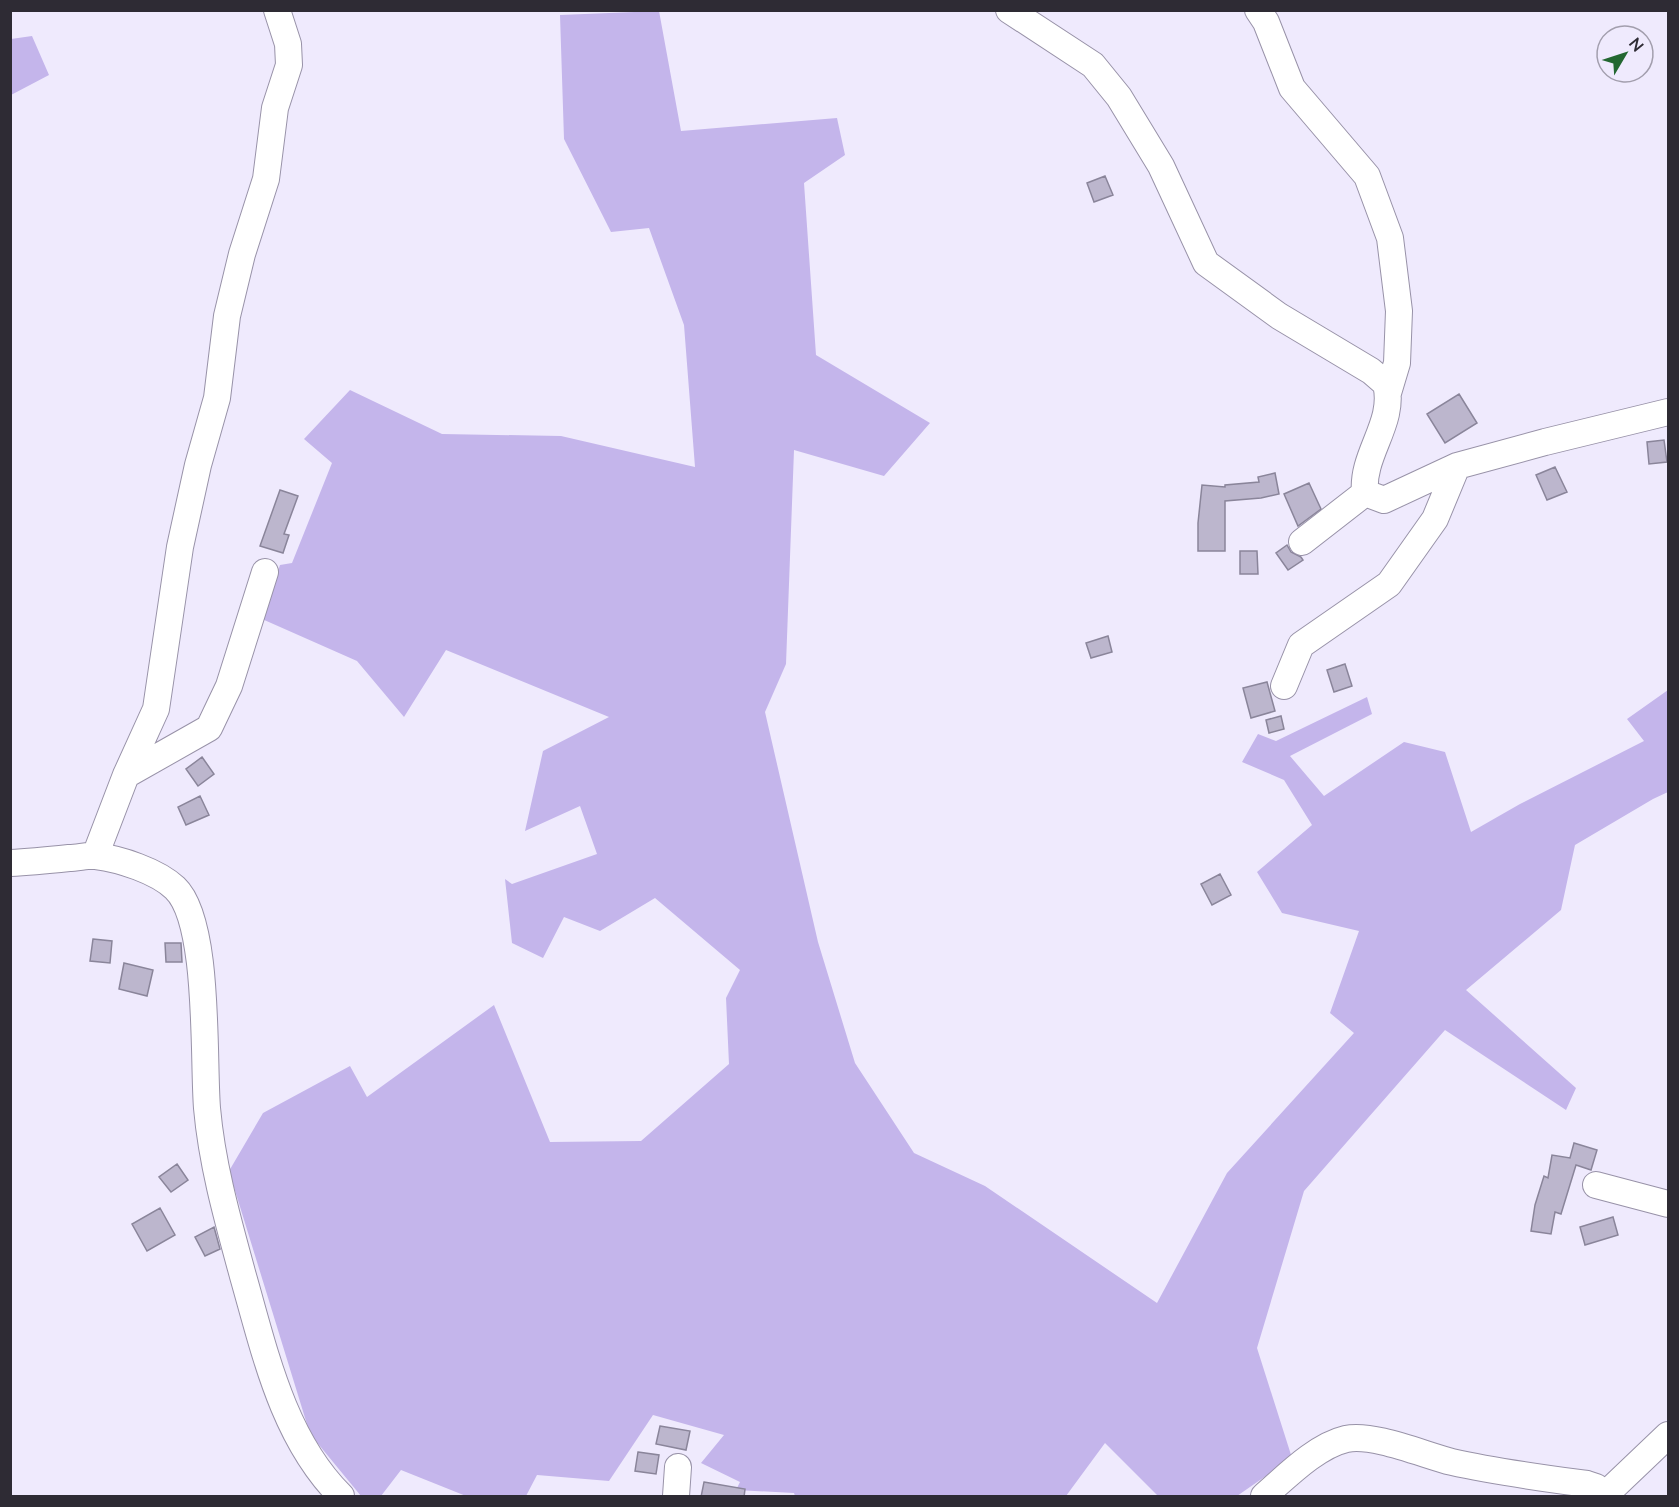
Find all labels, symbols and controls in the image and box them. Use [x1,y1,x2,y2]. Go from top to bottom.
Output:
north arrow [1595,24,1655,84]
text: N [1626,33,1648,55]

